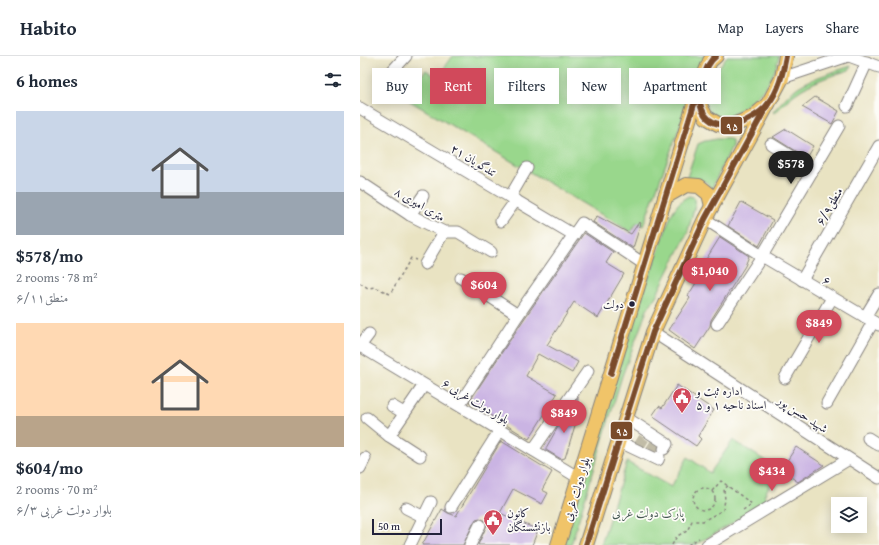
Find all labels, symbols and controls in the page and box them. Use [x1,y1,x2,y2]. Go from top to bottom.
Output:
text: Habito [20,14,77,42]
text: Map [718,18,744,38]
text: Layers [766,18,804,38]
text: Share [826,18,859,38]
text: 6 homes [16,68,78,93]
chip: Buy [372,68,422,104]
chip: Rent [430,68,486,104]
chip: Filters [494,68,559,104]
chip: New [567,68,621,104]
chip: Apartment [629,68,721,104]
icon: filters [322,69,344,91]
line badge: ۹۵ [720,116,743,135]
text: ۹۵ [726,118,738,134]
icon: home [144,137,216,209]
street label: ۲۱ تندگویان [448,140,500,181]
pin: $578 [767,151,815,185]
text: $578 [778,154,804,173]
street label: ۸ متری امیری [392,183,448,225]
street label: منطق۶/۹ [811,184,847,228]
text: $578/mo [16,243,83,268]
pin: $1,040 [677,258,743,292]
text: $1,040 [691,261,729,280]
text: 2 rooms · 78 m² [16,268,98,287]
street label: ۶ [820,271,834,289]
pin: $604 [460,272,508,306]
text: $604 [471,275,497,294]
text: منطق۶/۱۱ [16,288,68,307]
place label: دولت [603,296,624,312]
marker: دولت [627,299,637,309]
pin: $849 [795,310,843,344]
text: $849 [806,313,832,332]
icon: home [144,349,216,421]
street label: بلوار دولت غربی ۶ [439,374,513,429]
place label: اداره ثبت و اسناد ناحیه ۱ و ۵ [694,382,767,413]
public building icon: اداره ثبت و اسناد ناحیه ۱ و ۵ [671,386,693,414]
street label: شهید حسن پور [773,391,831,437]
pin: $849 [540,400,588,434]
text: $849 [551,403,577,422]
line badge: ۹۵ [610,421,633,440]
text: ۹۵ [616,423,628,439]
text: $604/mo [16,455,83,480]
street label: بلوار دولت غربی [558,455,595,523]
pin: $434 [748,458,796,492]
text: $434 [759,461,785,480]
text: 2 rooms · 70 m² [16,480,98,499]
map controls [831,497,867,533]
button: layers [831,497,867,533]
text: بلوار دولت غربی ۶/۳ [16,500,112,519]
place label: کانون بازنشستگان [507,504,551,535]
park label: پارک دولت غربی [612,504,685,522]
public building icon: کانون بازنشستگان [482,508,504,536]
scale bar [372,517,442,536]
text: 50 m [378,518,400,534]

